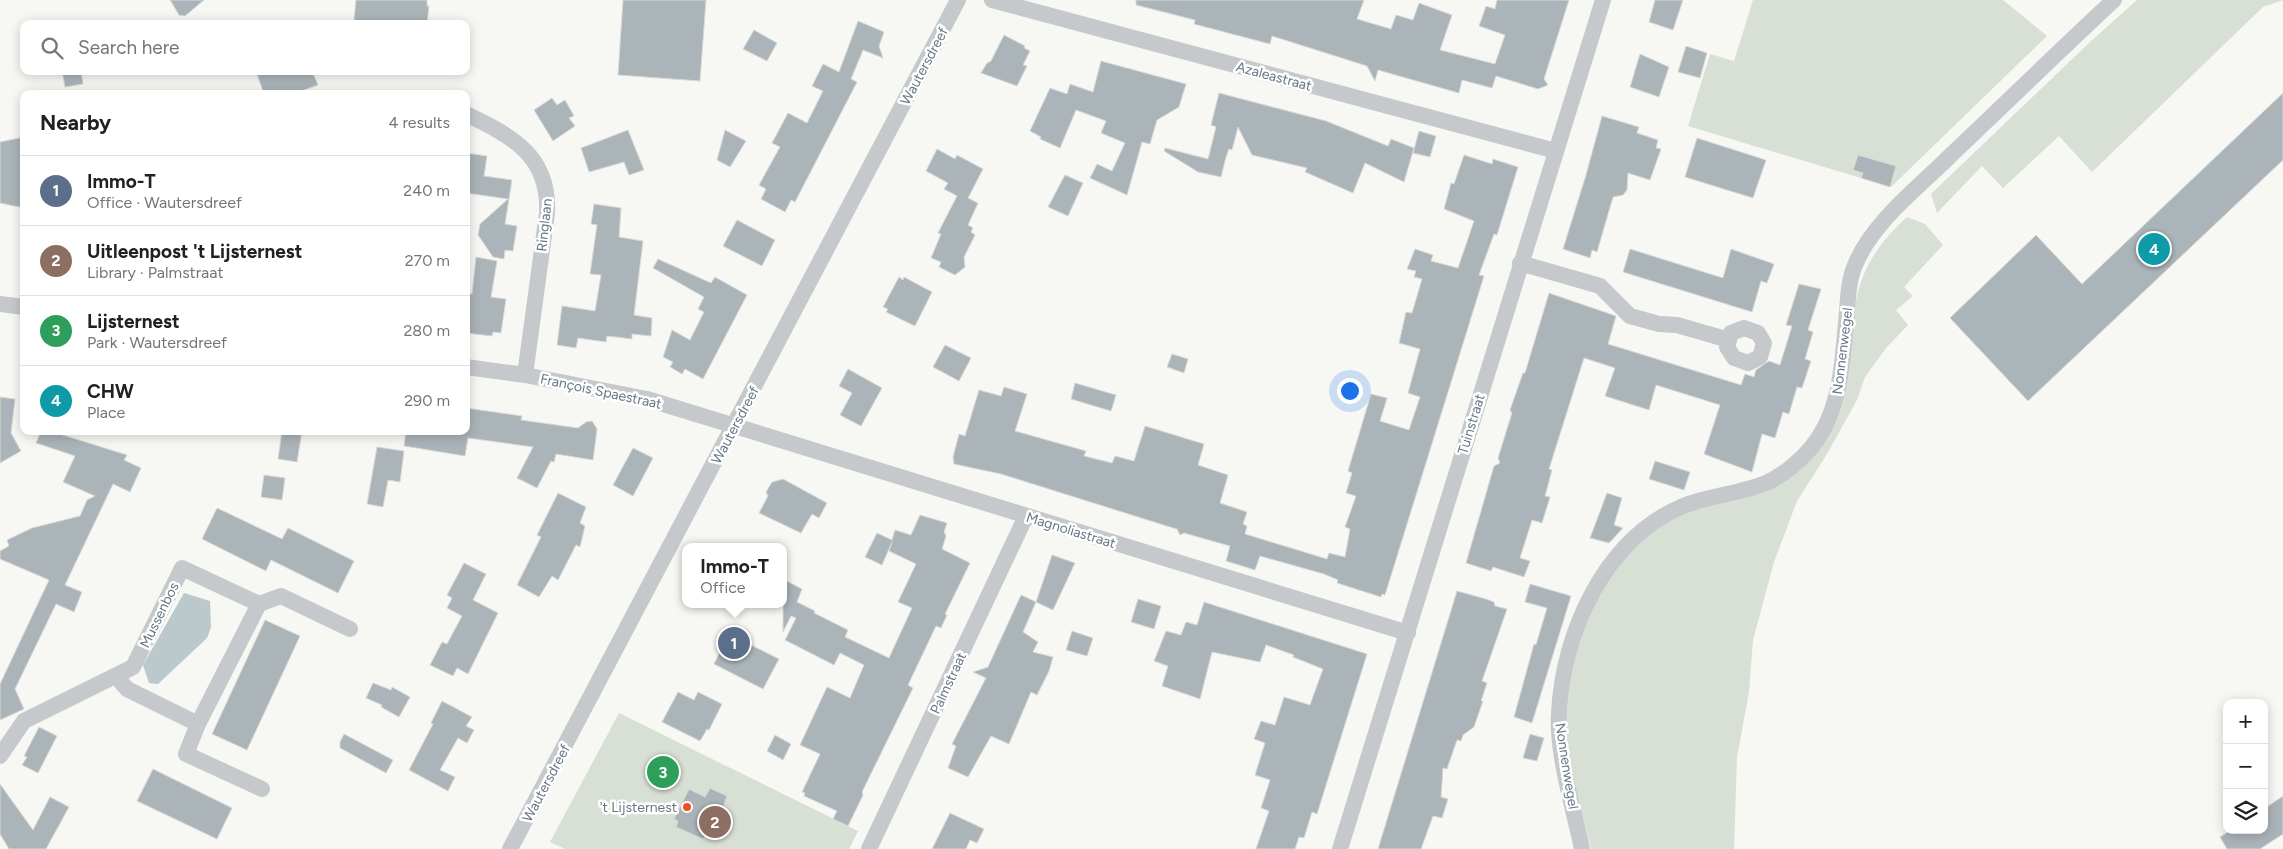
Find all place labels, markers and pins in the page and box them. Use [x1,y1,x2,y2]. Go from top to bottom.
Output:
pin: 4 [2138,230,2170,268]
pin: 1 [718,624,750,662]
pin: 3 [647,753,679,791]
place label: 't Lijsternest [600,799,677,816]
marker: 't Lijsternest [681,801,693,813]
pin: 2 [699,803,731,841]

